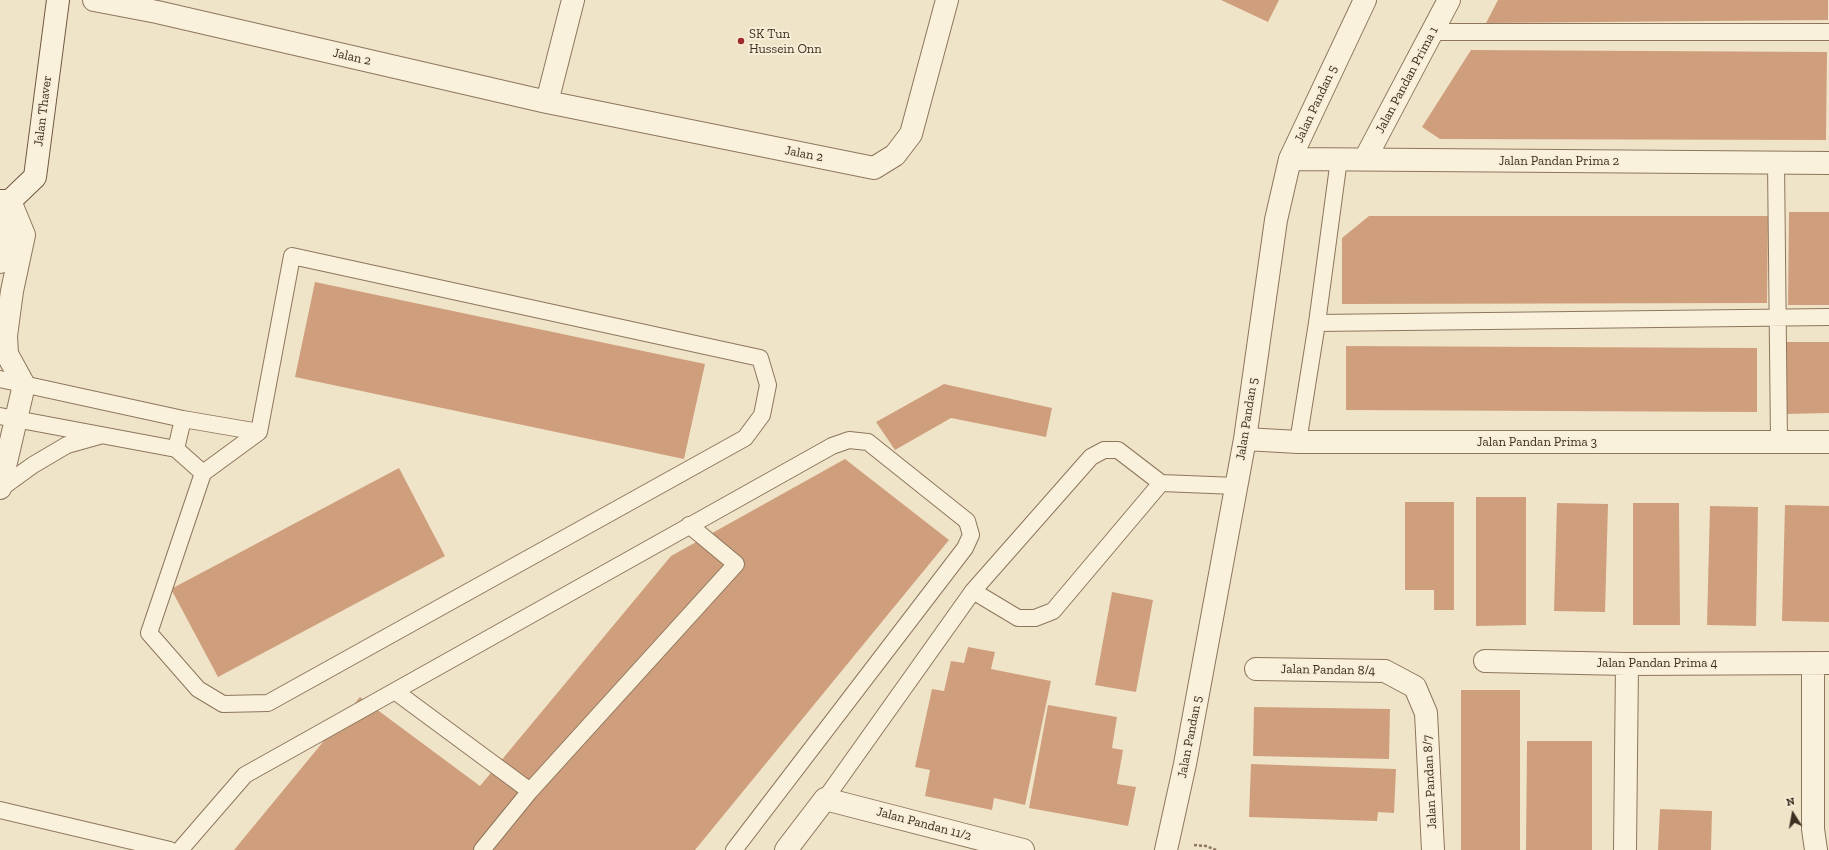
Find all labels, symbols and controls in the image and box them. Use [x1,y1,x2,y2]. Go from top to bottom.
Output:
street label: Jalan Pandan Prima 1 [1372,24,1442,136]
place label: SK Tun Hussein Onn [749,26,822,57]
marker: SK Tun Hussein Onn [736,36,746,46]
street label: Jalan 2 [331,45,373,69]
street label: Jalan Pandan 5 [1291,63,1341,145]
street label: Jalan Thaver [31,75,55,147]
street label: Jalan 2 [784,143,824,165]
street label: Jalan Pandan Prima 2 [1499,153,1619,169]
street label: Jalan Pandan 5 [1233,377,1261,461]
street label: Jalan Pandan Prima 3 [1477,434,1597,450]
street label: Jalan Pandan Prima 4 [1597,655,1717,671]
street label: Jalan Pandan 8/4 [1281,661,1375,679]
street label: Jalan Pandan 5 [1174,694,1206,780]
street label: Jalan Pandan 8/7 [1420,734,1440,830]
north arrow [1773,794,1813,834]
text: N [1785,795,1796,809]
street label: Jalan Pandan 11/2 [875,804,973,844]

